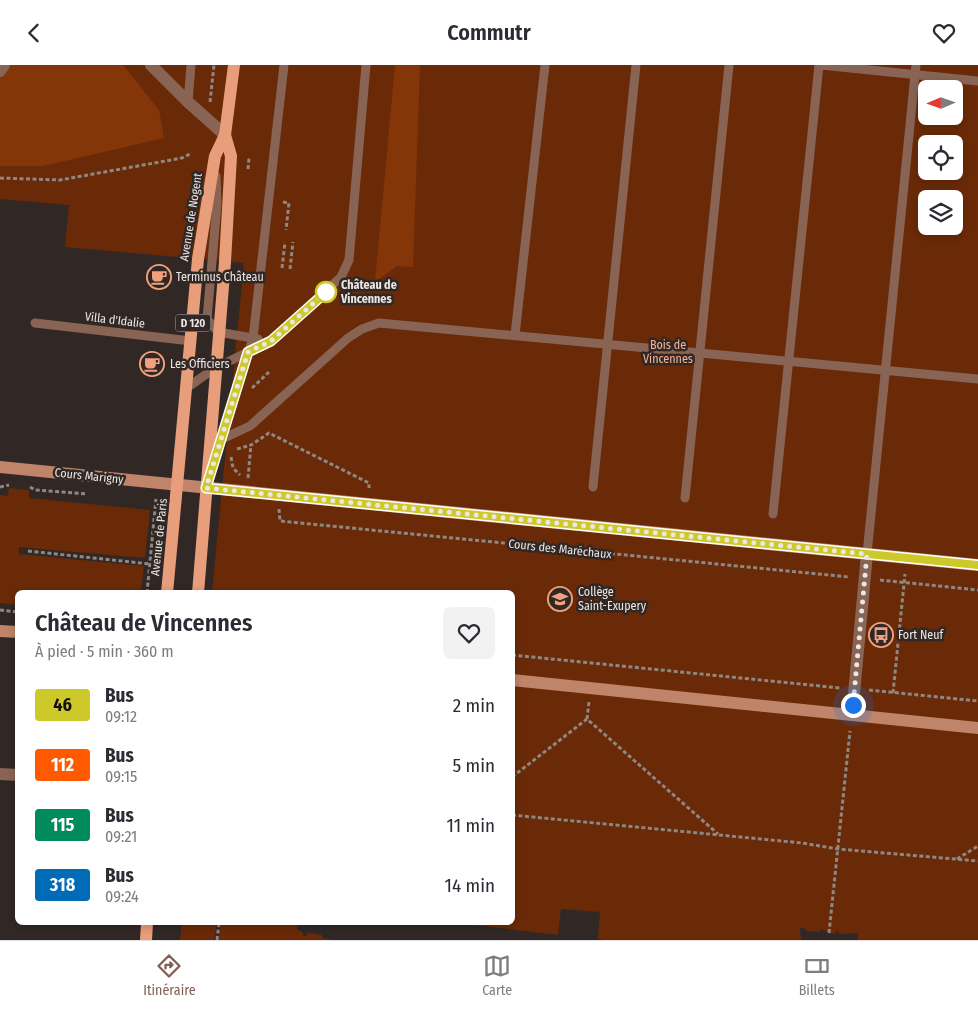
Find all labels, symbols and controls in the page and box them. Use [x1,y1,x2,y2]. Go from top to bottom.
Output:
icon: back [20,19,48,47]
text: Commutr [447,19,531,46]
icon: heart [930,19,958,47]
north arrow [918,80,962,125]
map controls [918,80,963,235]
button: locate [918,135,963,180]
street label: Avenue de Nogent [177,172,205,262]
button: layers [918,190,963,235]
cafe icon: Terminus Château [146,264,172,290]
place label: Terminus Château [176,270,264,284]
place label: Château de Vincennes [340,278,397,306]
marker: Château de Vincennes [315,281,337,303]
street label: Villa d'Idalie [84,309,146,331]
road number: D 120 [176,315,210,331]
park label: Bois de Vincennes [643,338,693,366]
cafe icon: Les Officiers [139,351,165,377]
place label: Les Officiers [170,357,230,371]
street label: Cours Marigny [54,465,125,487]
street label: Avenue de Paris [148,498,170,576]
street label: Cours des Maréchaux [508,537,613,561]
place label: Collège Saint-Exupery [578,585,647,613]
school or university icon: Collège Saint-Exupery [547,586,573,612]
button: heart [443,607,495,659]
text: Château de Vincennes [35,609,252,637]
bus stop icon: Fort Neuf [868,622,894,648]
place label: Fort Neuf [898,628,945,642]
text: À pied · 5 min · 360 m [35,642,173,661]
text: Bus [105,684,134,707]
your location [841,693,866,718]
text: 46 [53,694,72,716]
text: 2 min [453,694,495,717]
text: 09:12 [105,707,137,726]
text: Bus [105,744,134,767]
text: 112 [51,754,74,776]
text: 5 min [452,754,495,777]
text: 09:15 [105,767,137,786]
text: Bus [105,804,134,827]
text: 115 [51,814,74,836]
text: 11 min [447,814,495,837]
text: 09:21 [105,827,137,846]
text: Bus [105,864,134,887]
text: 318 [50,874,75,896]
text: 14 min [445,874,495,897]
text: 09:24 [105,887,139,906]
tab: Itinéraire [143,952,196,999]
tab: Carte [482,952,512,999]
tab: Billets [799,952,835,999]

